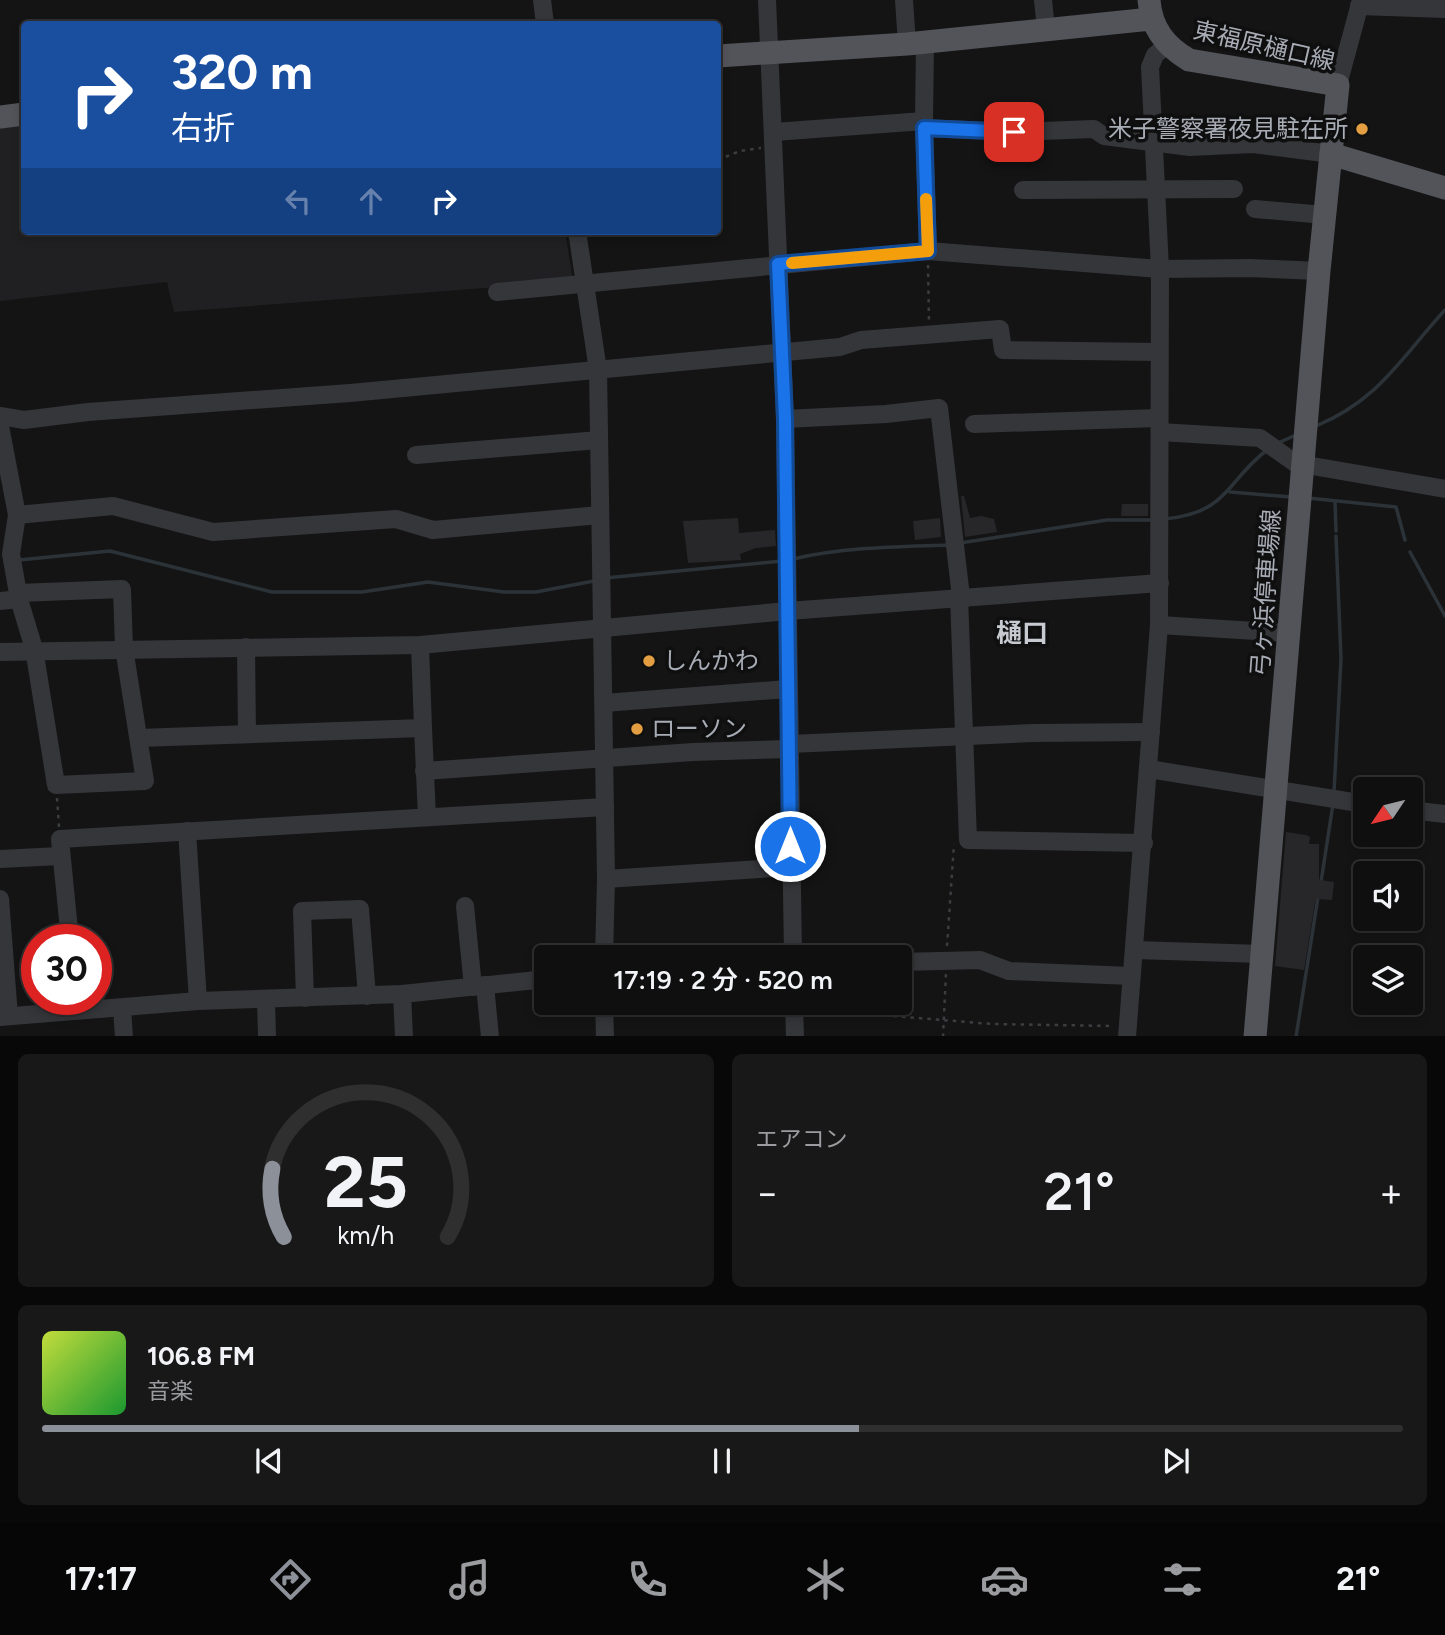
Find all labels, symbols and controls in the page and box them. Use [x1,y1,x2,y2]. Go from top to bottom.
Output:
street label: 東福原樋口線 [1191,15,1338,76]
text: 320 m [171,42,313,101]
icon: right [56,49,147,140]
pin [984,102,1044,162]
text: 右折 [171,109,235,147]
icon: arrive [995,113,1033,151]
place label: 米子警察署夜見駐在所 [1108,114,1348,143]
marker: 米子警察署夜見駐在所 [1354,121,1370,137]
icon: left [279,182,317,220]
icon: ahead [352,182,390,220]
icon: right [425,182,463,220]
street label: 弓ヶ浜停車場線 [1245,508,1286,678]
district label: 樋口 [996,617,1048,649]
place label: しんかわ [663,646,759,675]
marker: しんかわ [641,653,657,669]
place label: ローソン [651,714,747,743]
marker: ローソン [629,721,645,737]
north arrow [1353,777,1423,847]
map controls [1353,777,1423,1015]
position arrow [753,809,827,883]
button: sound [1353,861,1423,931]
speed limit sign: 30 [21,924,112,1015]
button: layers [1353,945,1423,1015]
text: 17:19 · 2 分 · 520 m [613,964,833,996]
text: エアコン [756,1125,848,1153]
text: 25 [324,1138,408,1225]
text: 21° [1044,1161,1115,1223]
text: − [756,1170,779,1216]
text: + [1379,1170,1403,1216]
text: km/h [337,1219,394,1249]
text: 106.8 FM [147,1340,255,1372]
text: 音楽 [147,1377,193,1405]
icon: previous [250,1442,288,1480]
icon: pause [703,1442,741,1480]
icon: next [1157,1442,1195,1480]
icon: directions [266,1555,315,1604]
icon: music [445,1555,494,1604]
icon: phone [623,1555,672,1604]
icon: climate [801,1555,850,1604]
icon: car [980,1555,1029,1604]
icon: filters [1158,1555,1207,1604]
text: 17:17 [65,1560,137,1598]
text: 21° [1336,1560,1380,1598]

